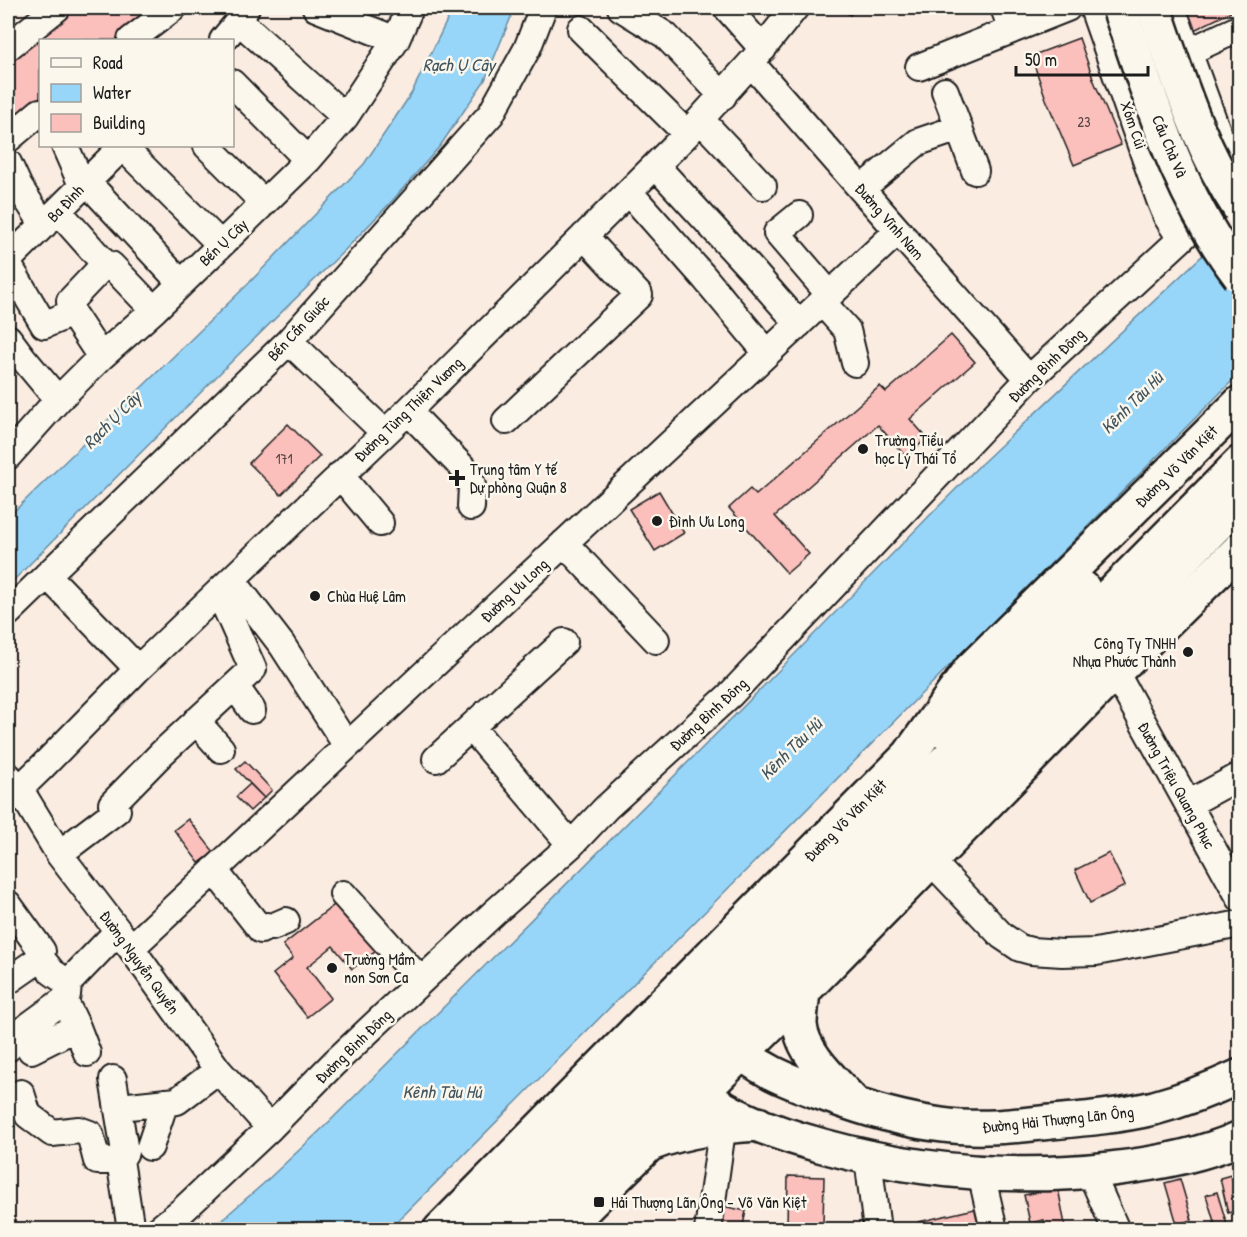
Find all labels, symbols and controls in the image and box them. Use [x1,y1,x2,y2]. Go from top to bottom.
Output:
legend [39,39,234,147]
scale bar [1016,39,1148,77]
text: 50 m [1025,47,1057,72]
text: Road [93,50,123,75]
water label: Rạch Ụ Cây [423,52,498,77]
text: Water [93,80,131,105]
street label: Xóm Củi [1116,98,1152,152]
text: Building [93,110,145,135]
street label: Cầu Chà Và [1147,111,1193,181]
house number: 23 [1078,112,1090,131]
street label: Đường Vĩnh Nam [850,178,930,264]
street label: Ba Đình [42,179,89,227]
street label: Bến Ụ Cây [194,213,252,271]
street label: Bến Cần Giuộc [262,290,334,365]
street label: Đường Bình Đông [1003,323,1089,407]
street label: Đường Tùng Thiện Vương [349,351,467,467]
water label: Kênh Tàu Hủ [1095,365,1170,439]
water label: Rạch Ụ Cây [77,383,148,454]
street label: Đường Võ Văn Kiệt [1130,419,1223,512]
place label: Trường Tiểu học Lý Thái Tổ [875,429,957,469]
marker: Trường Tiểu học Lý Thái Tổ [856,442,870,456]
house number: 171 [275,449,293,468]
place label: Trung tâm Y tế Dự phòng Quận 8 [470,458,567,498]
marker: Trung tâm Y tế Dự phòng Quận 8 [448,469,466,487]
place label: Đình Ưu Long [669,510,745,532]
marker: Đình Ưu Long [650,514,664,528]
street label: Đường Ưu Long [475,553,553,627]
place label: Chùa Huệ Lâm [327,585,406,607]
marker: Chùa Huệ Lâm [308,589,322,603]
place label: Công Ty TNHH Nhựa Phước Thành [1073,632,1176,672]
marker: Công Ty TNHH Nhựa Phước Thành [1181,645,1195,659]
street label: Đường Bình Đông [664,672,752,756]
water label: Kênh Tàu Hủ [754,711,829,785]
street label: Đường Triệu Quang Phục [1133,718,1221,853]
street label: Đường Võ Văn Kiệt [799,773,892,866]
street label: Đường Nguyễn Quyền [95,906,185,1018]
place label: Trường Mầm non Sơn Ca [344,948,415,988]
marker: Trường Mầm non Sơn Ca [325,961,339,975]
street label: Đường Bình Đông [310,1004,396,1088]
water label: Kênh Tàu Hủ [403,1079,483,1104]
street label: Đường Hải Thượng Lãn Ông [981,1100,1135,1138]
place label: Hải Thượng Lãn Ông - Võ Văn Kiệt [611,1191,807,1213]
marker: Hải Thượng Lãn Ông - Võ Văn Kiệt [592,1195,606,1209]

